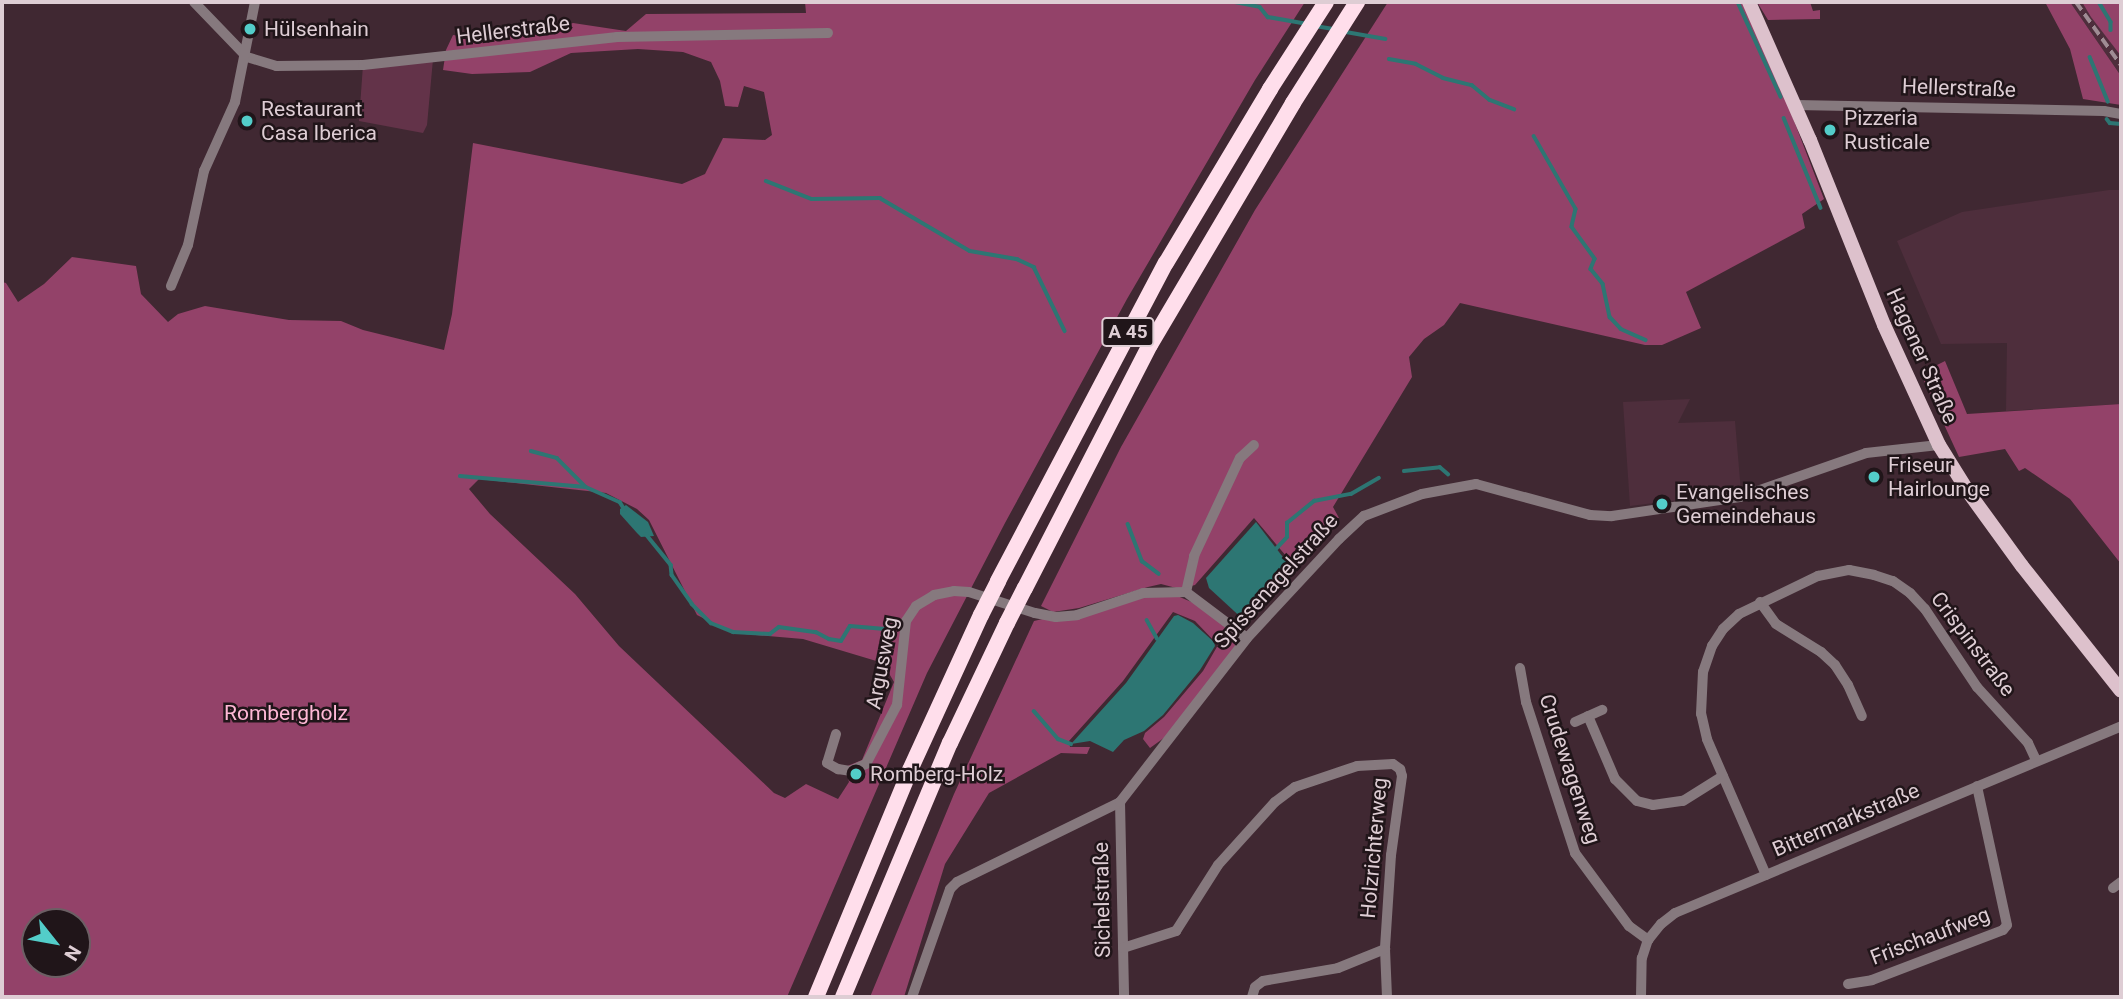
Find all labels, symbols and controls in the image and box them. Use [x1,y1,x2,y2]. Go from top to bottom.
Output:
street label: Hellerstraße [455,11,571,49]
place label: Hülsenhain [264,16,369,42]
marker: Hülsenhain [242,21,258,37]
street label: Hellerstraße [1902,73,2016,103]
place label: Restaurant Casa Iberica [261,96,377,146]
place label: Pizzeria Rusticale [1844,105,1930,155]
marker: Restaurant Casa Iberica [239,113,255,129]
marker: Pizzeria Rusticale [1822,122,1838,138]
street label: Hagener Straße [1881,284,1963,428]
road number: A 45 [1100,316,1156,348]
place label: Friseur Hairlounge [1888,452,1990,502]
marker: Friseur Hairlounge [1866,469,1882,485]
place label: Evangelisches Gemeindehaus [1676,479,1816,529]
marker: Evangelisches Gemeindehaus [1654,496,1670,512]
street label: Spissenagelstraße [1209,508,1343,654]
street label: Crispinstraße [1925,587,2021,701]
street label: Argusweg [861,615,903,711]
street label: Crudewagenweg [1534,691,1606,847]
park label: Rombergholz [224,700,348,726]
place label: Romberg-Holz [870,761,1003,787]
marker: Romberg-Holz [848,766,864,782]
street label: Holzrichterweg [1355,777,1393,919]
street label: Bittermarkstraße [1769,778,1923,862]
street label: Sichelstraße [1088,842,1116,958]
street label: Frischaufweg [1867,902,1993,970]
north arrow [21,908,91,978]
text: N [59,941,86,965]

